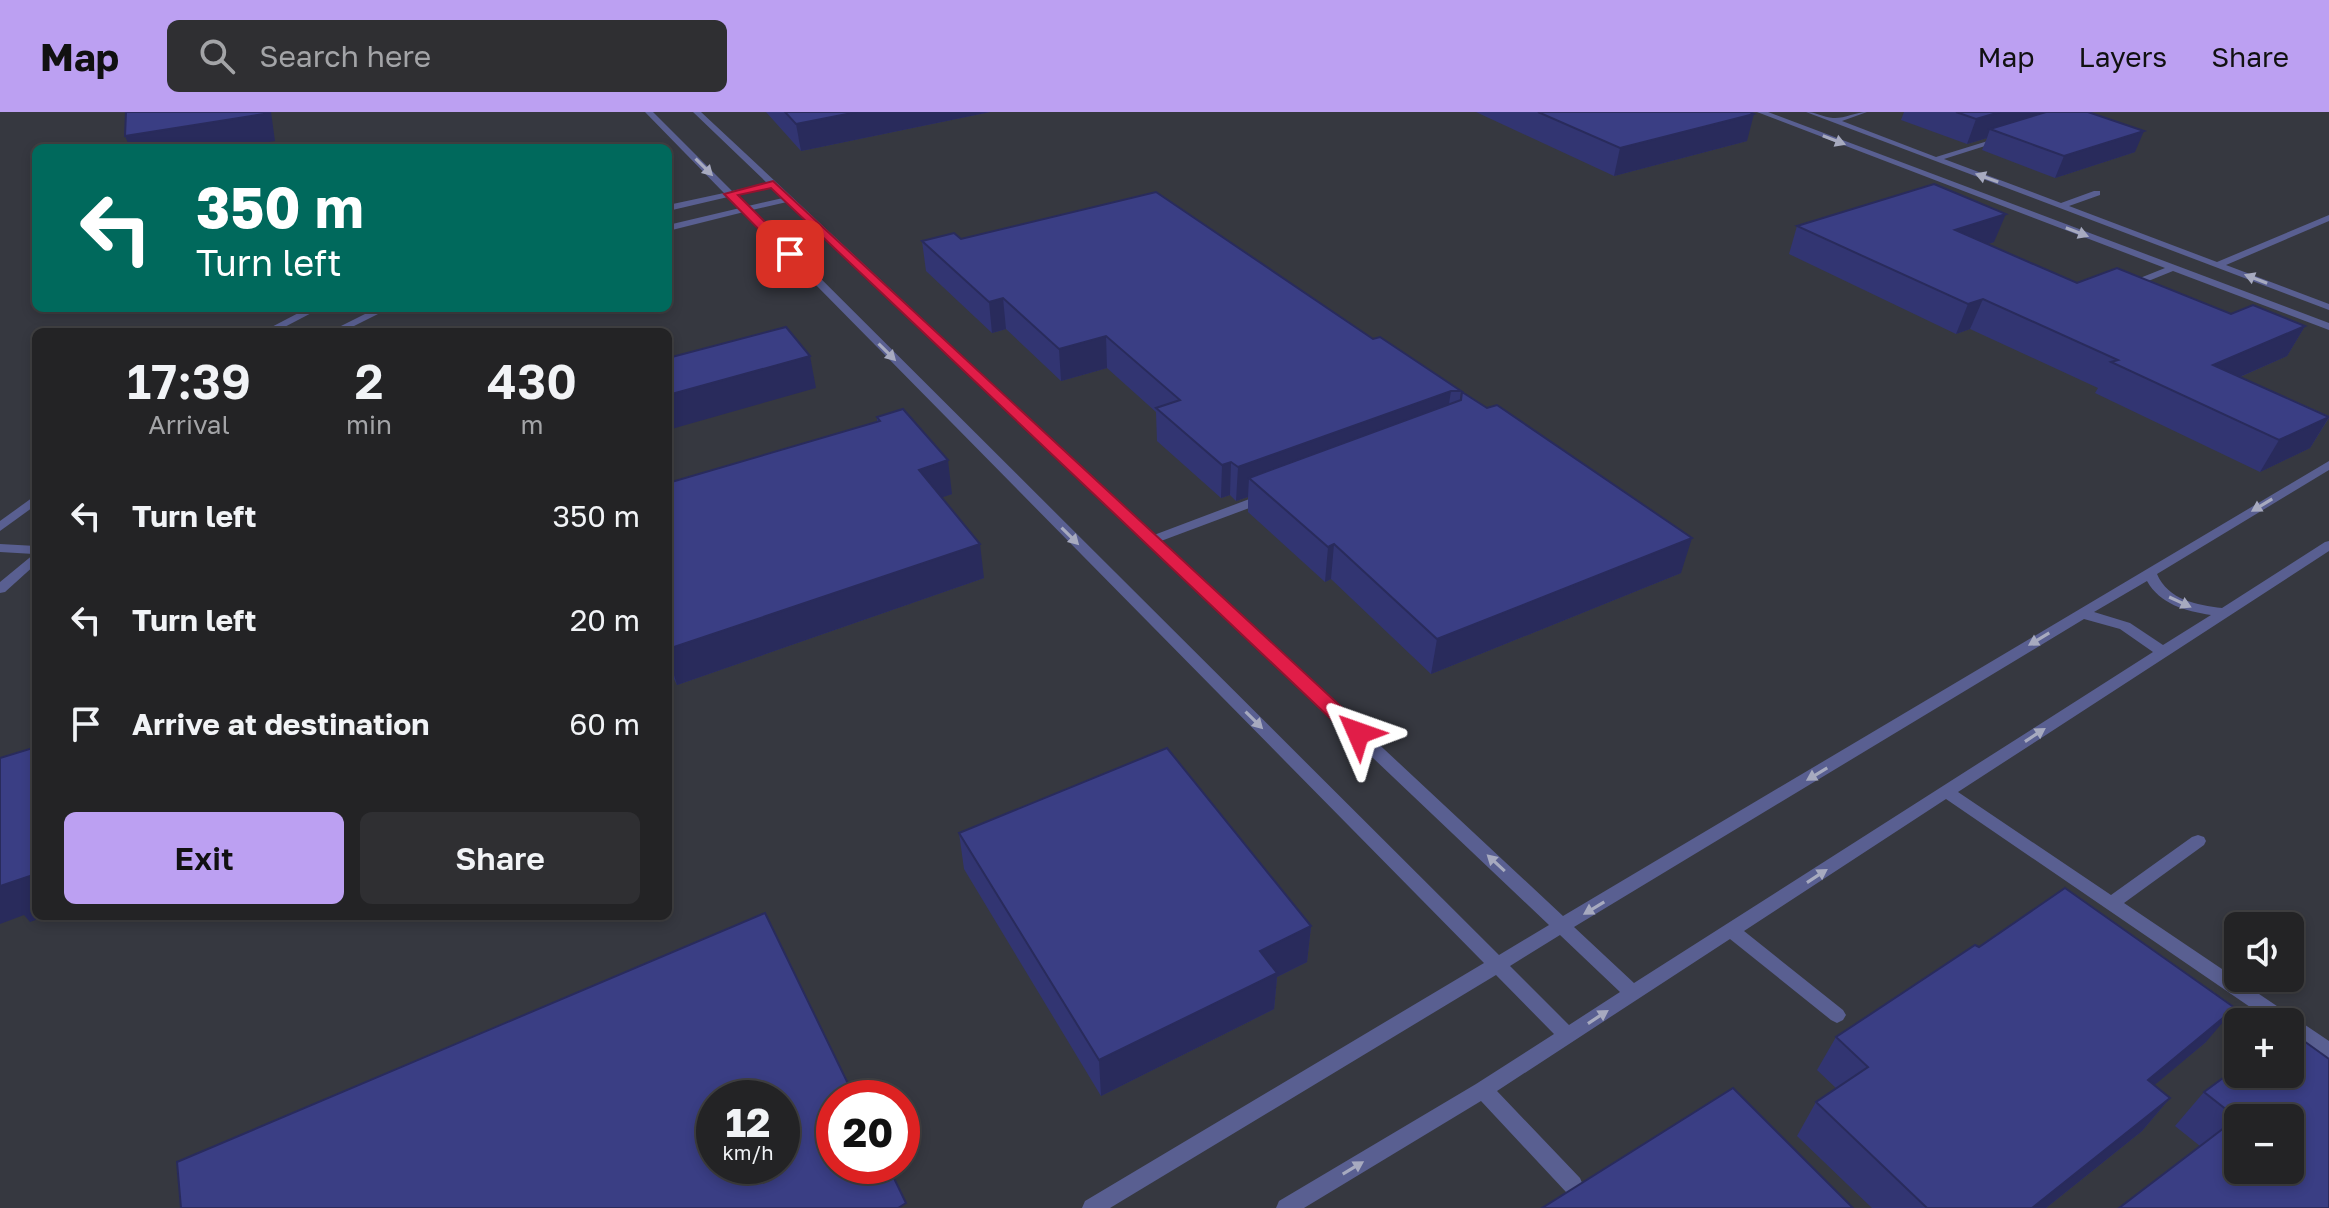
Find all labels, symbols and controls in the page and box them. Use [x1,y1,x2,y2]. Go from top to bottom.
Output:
search box [167,20,727,92]
text: Map [40,34,119,79]
icon: search [195,34,239,78]
text: Search here [259,38,431,74]
text: Map [1977,40,2035,73]
text: Layers [2079,40,2167,73]
text: Share [2211,40,2289,73]
one-way arrow [1822,134,1846,147]
one-way arrow [694,157,713,176]
one-way arrow [1974,171,1998,183]
text: 350 m [196,173,364,240]
icon: left [64,176,168,280]
pin [756,220,824,288]
one-way arrow [2065,226,2089,239]
icon: arrive [768,232,812,276]
text: Turn left [196,241,342,284]
one-way arrow [2244,272,2268,285]
one-way arrow [877,342,896,361]
text: 17:39 [127,352,251,410]
text: 2 [355,352,383,410]
text: 430 [487,352,577,410]
text: Arrival [148,409,230,440]
text: min [346,409,392,440]
text: m [520,409,544,440]
icon: left [64,494,108,538]
text: Turn left [132,498,257,534]
text: 350 m [552,498,640,534]
one-way arrow [2251,498,2273,512]
one-way arrow [1061,526,1079,545]
one-way arrow [2169,595,2192,609]
icon: left [64,598,108,642]
text: Turn left [132,602,257,638]
text: 20 m [570,602,640,638]
one-way arrow [2028,632,2050,646]
position arrow [1316,691,1400,775]
icon: arrive [64,702,108,746]
text: Arrive at destination [132,706,429,742]
text: 60 m [569,706,640,742]
one-way arrow [1244,710,1263,729]
one-way arrow [2024,728,2046,742]
one-way arrow [1806,766,1828,780]
button: Exit [64,812,344,904]
button: Share [360,812,640,904]
one-way arrow [1487,855,1506,873]
one-way arrow [1806,869,1827,884]
one-way arrow [1583,901,1605,915]
map controls [2224,912,2304,1184]
button: sound [2224,912,2304,992]
button: + [2224,1008,2304,1088]
one-way arrow [1587,1010,1609,1024]
speed limit sign: 20 [816,1080,920,1184]
text: 12 [726,1098,771,1146]
button: − [2224,1104,2304,1184]
text: km/h [723,1140,773,1164]
one-way arrow [1342,1161,1364,1175]

